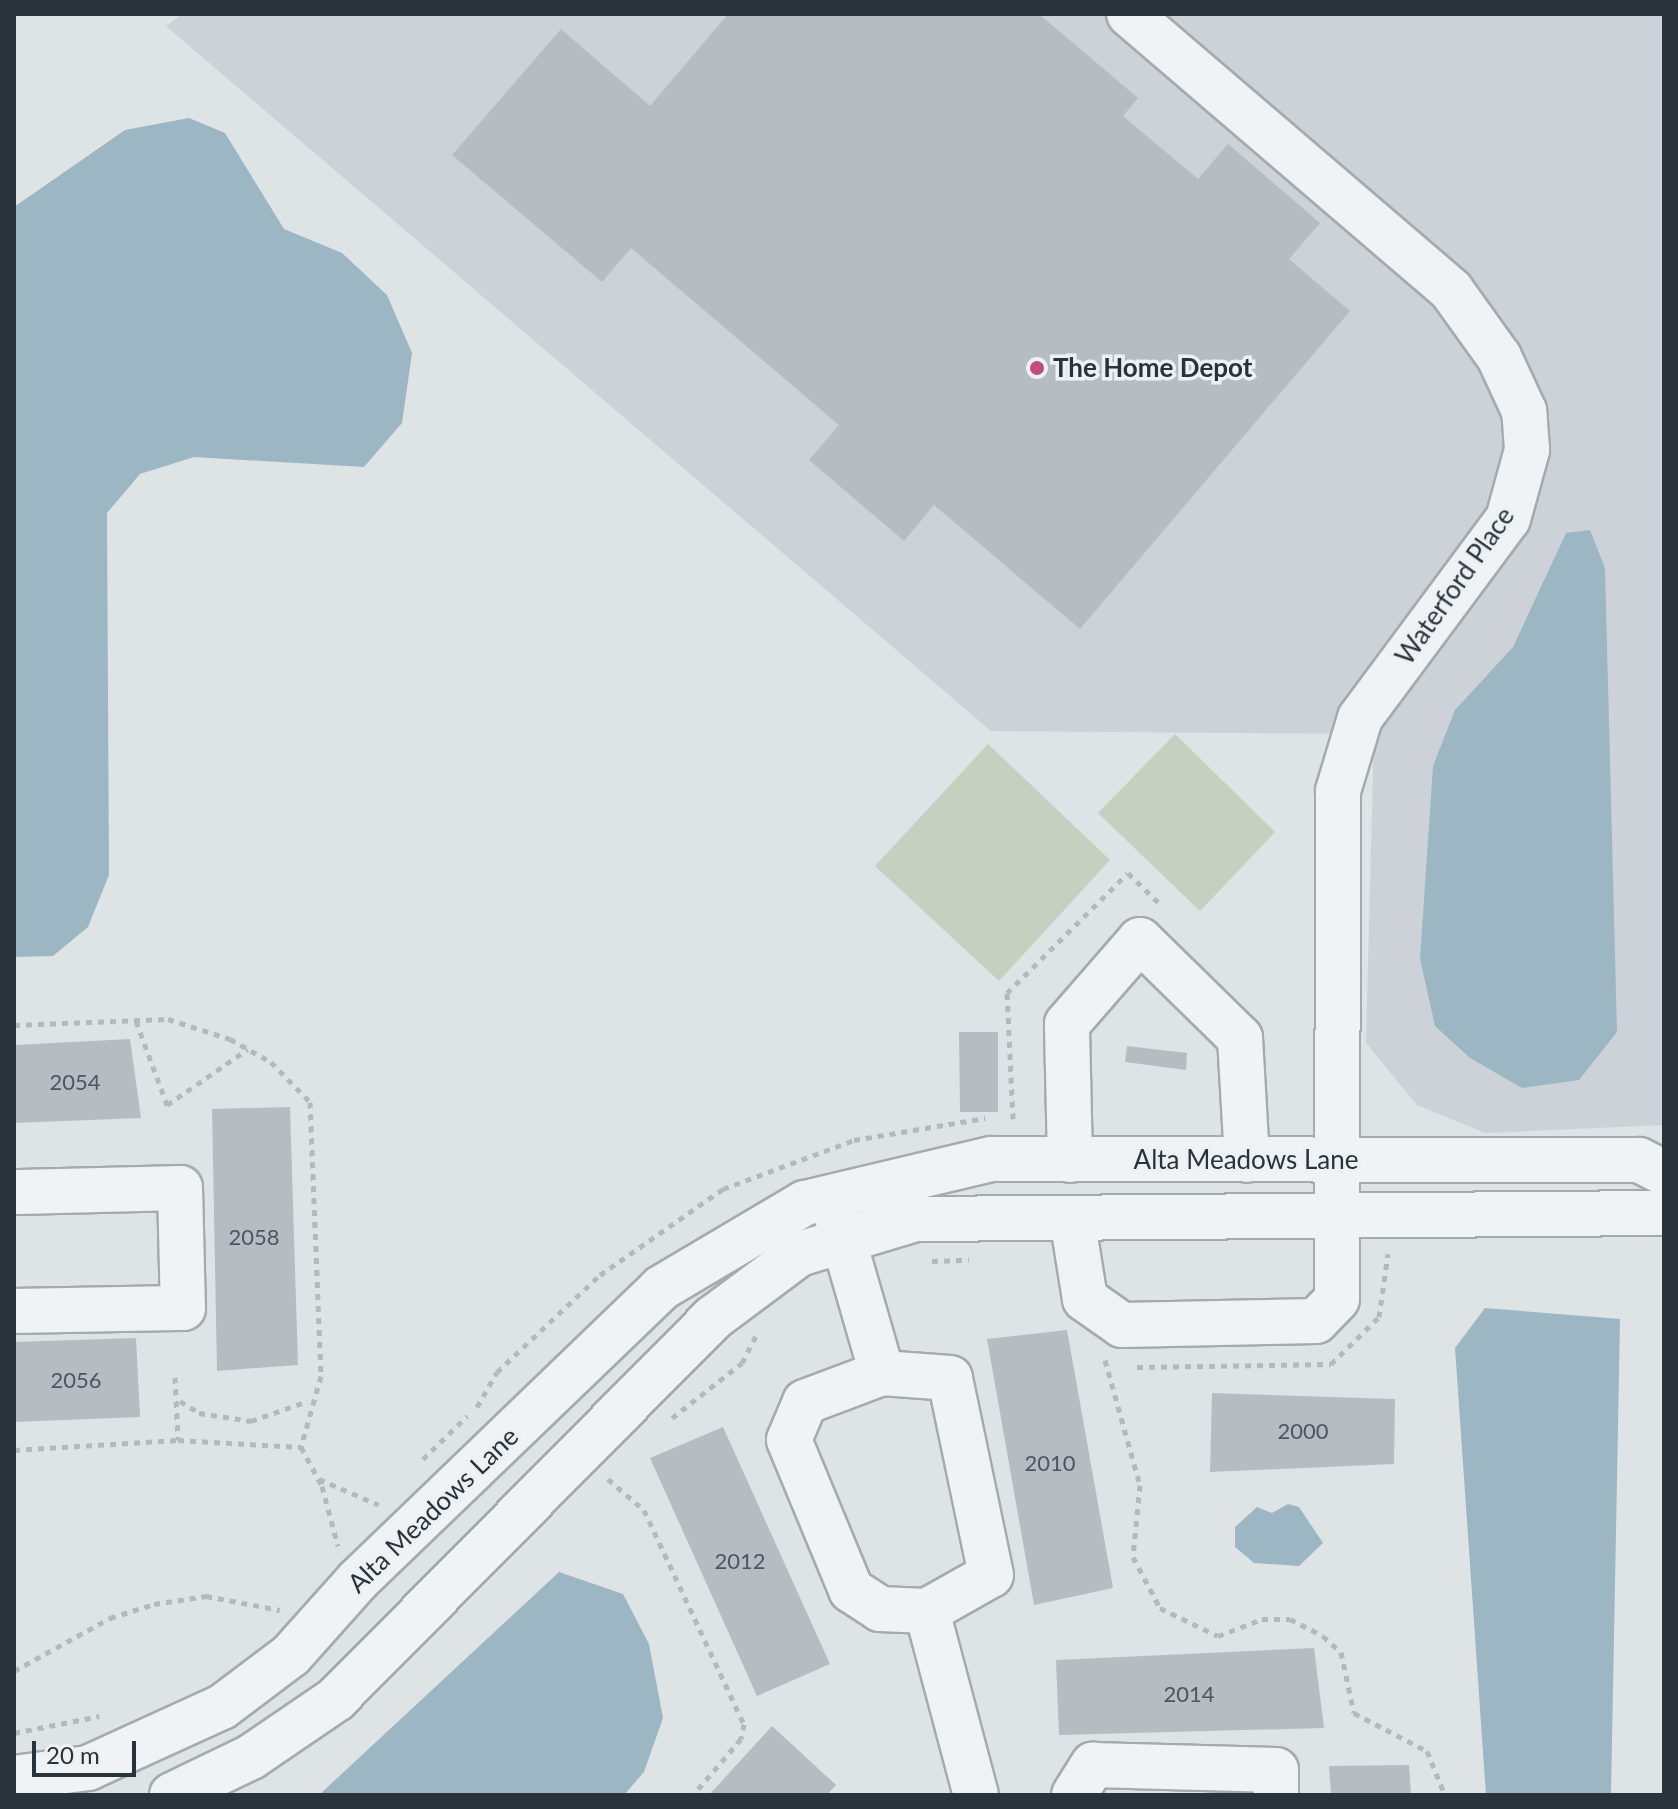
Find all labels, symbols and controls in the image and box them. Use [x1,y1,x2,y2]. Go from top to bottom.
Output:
place label: The Home Depot [1053,352,1252,384]
marker: The Home Depot [1028,359,1046,377]
street label: Waterford Place [1389,501,1521,671]
house number: 2054 [49,1069,101,1095]
street label: Alta Meadows Lane [1134,1144,1358,1176]
house number: 2058 [228,1224,280,1250]
house number: 2056 [50,1367,102,1393]
house number: 2000 [1277,1418,1329,1444]
street label: Alta Meadows Lane [341,1421,525,1599]
house number: 2010 [1024,1450,1076,1476]
house number: 2012 [714,1548,766,1574]
house number: 2014 [1163,1681,1215,1707]
scale bar [36,1725,140,1775]
text: 20 m [46,1740,100,1769]

